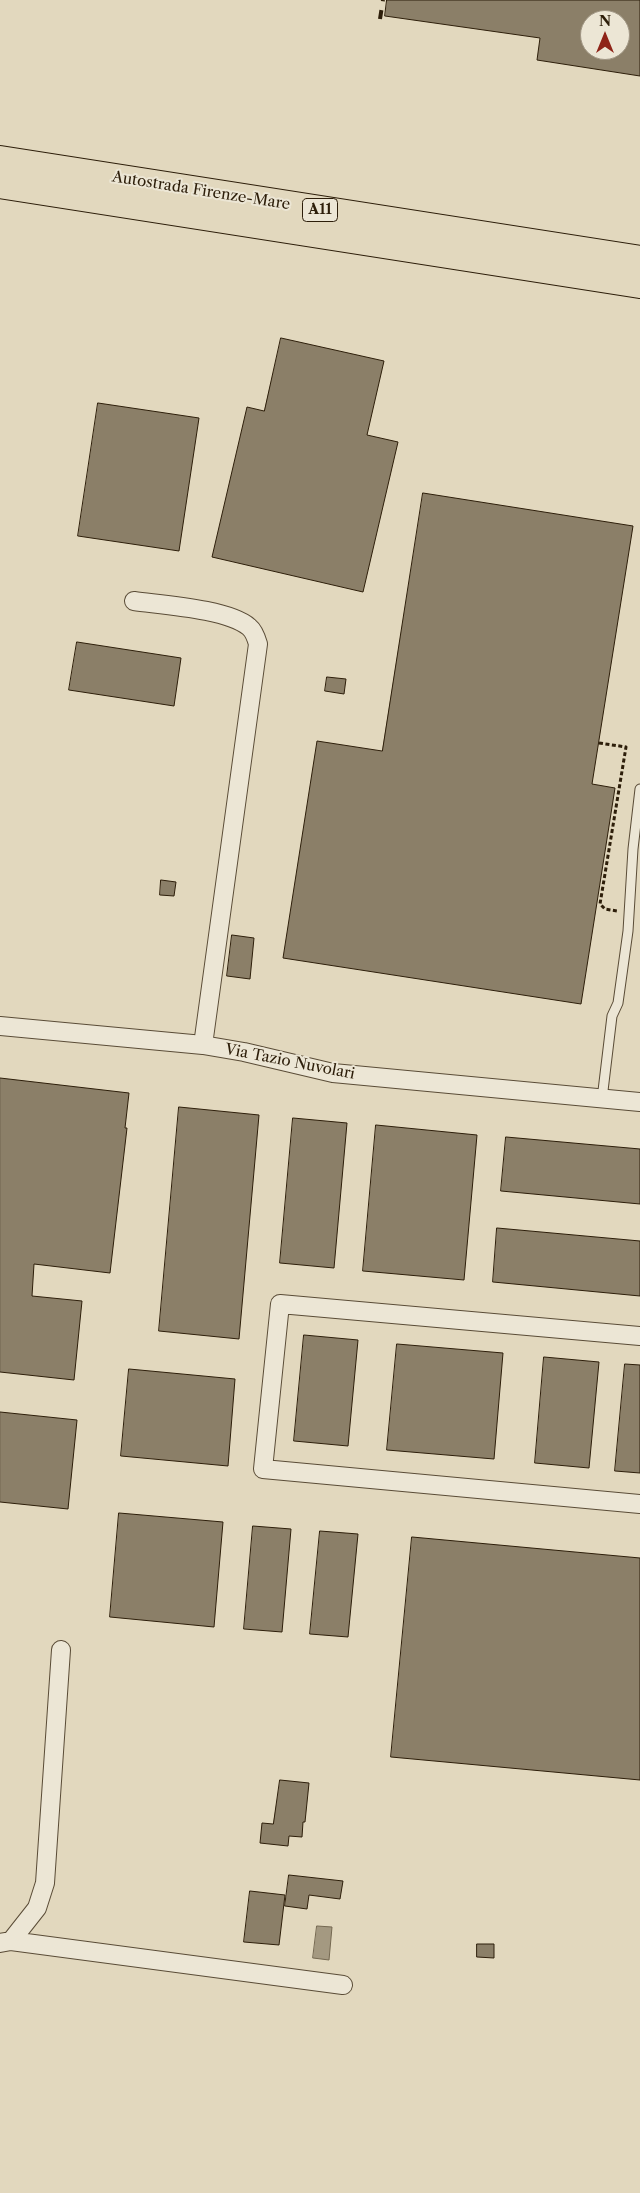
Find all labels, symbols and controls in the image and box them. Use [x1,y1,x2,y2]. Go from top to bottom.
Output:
north arrow [580,10,630,60]
text: N [599,12,611,30]
street label: Autostrada Firenze-Mare [111,168,291,214]
road number: A11 [302,198,338,222]
street label: Via Tazio Nuvolari [224,1041,356,1083]

